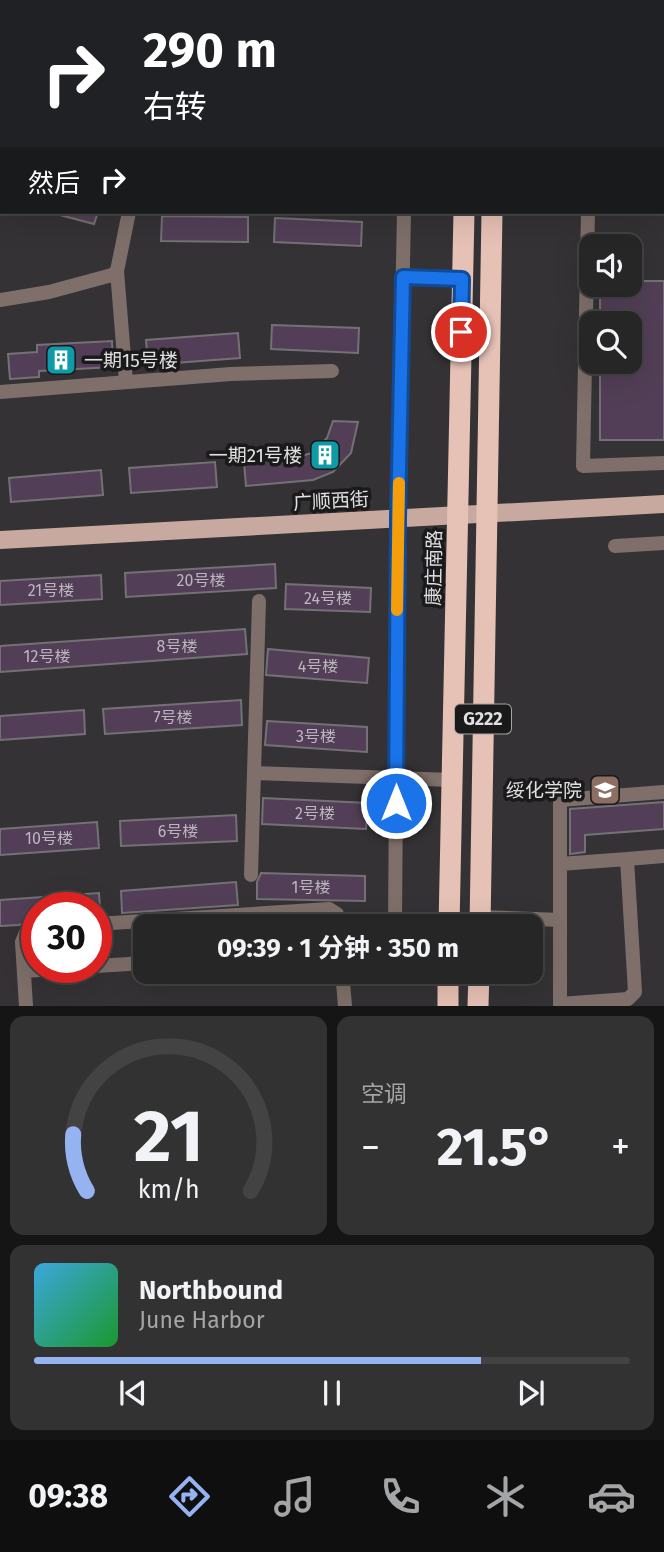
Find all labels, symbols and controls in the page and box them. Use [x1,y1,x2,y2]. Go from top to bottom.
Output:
text: 290 m [143,21,277,80]
icon: right [28,28,119,119]
text: 右转 [143,88,207,126]
icon: right [94,161,132,199]
text: 然后 [28,168,80,199]
map controls [579,234,642,374]
button: sound [579,234,642,297]
pin [431,302,491,362]
button: search [579,311,642,374]
icon: arrive [442,313,480,351]
building icon: 一期15号楼 [44,343,78,377]
place label: 一期15号楼 [84,349,178,372]
building icon: 一期21号楼 [308,438,342,472]
place label: 一期21号楼 [209,444,302,467]
street label: 广顺西街 [292,488,370,514]
street label: 康庄南路 [422,530,446,606]
house number: 20号楼 [177,571,225,590]
house number: 21号楼 [28,581,74,600]
house number: 24号楼 [304,589,352,608]
house number: 8号楼 [157,637,197,656]
house number: 12号楼 [24,647,70,666]
house number: 4号楼 [298,657,338,676]
road number: G222 [455,704,511,734]
house number: 7号楼 [153,708,193,727]
house number: 3号楼 [296,727,336,746]
position arrow [359,766,433,840]
school or university icon: 绥化学院 [588,773,622,807]
place label: 绥化学院 [506,779,582,802]
house number: 2号楼 [295,804,335,823]
house number: 6号楼 [158,822,198,841]
house number: 10号楼 [25,829,73,848]
house number: 1号楼 [292,878,330,897]
speed limit sign: 30 [21,892,112,983]
text: 09:39 · 1 分钟 · 350 m [217,933,459,964]
text: 空调 [361,1080,407,1108]
text: 21 [134,1094,203,1181]
text: 21.5° [437,1116,554,1179]
text: − [361,1124,380,1170]
text: + [611,1124,630,1170]
text: km/h [138,1175,199,1205]
text: Northbound [139,1275,283,1306]
text: June Harbor [139,1306,265,1334]
icon: previous [114,1374,152,1412]
icon: pause [313,1374,351,1412]
icon: next [512,1374,550,1412]
icon: directions [165,1472,214,1521]
icon: music [270,1472,319,1521]
icon: phone [376,1472,425,1521]
icon: climate [481,1472,530,1521]
icon: car [587,1472,636,1521]
text: 09:38 [28,1477,108,1515]

